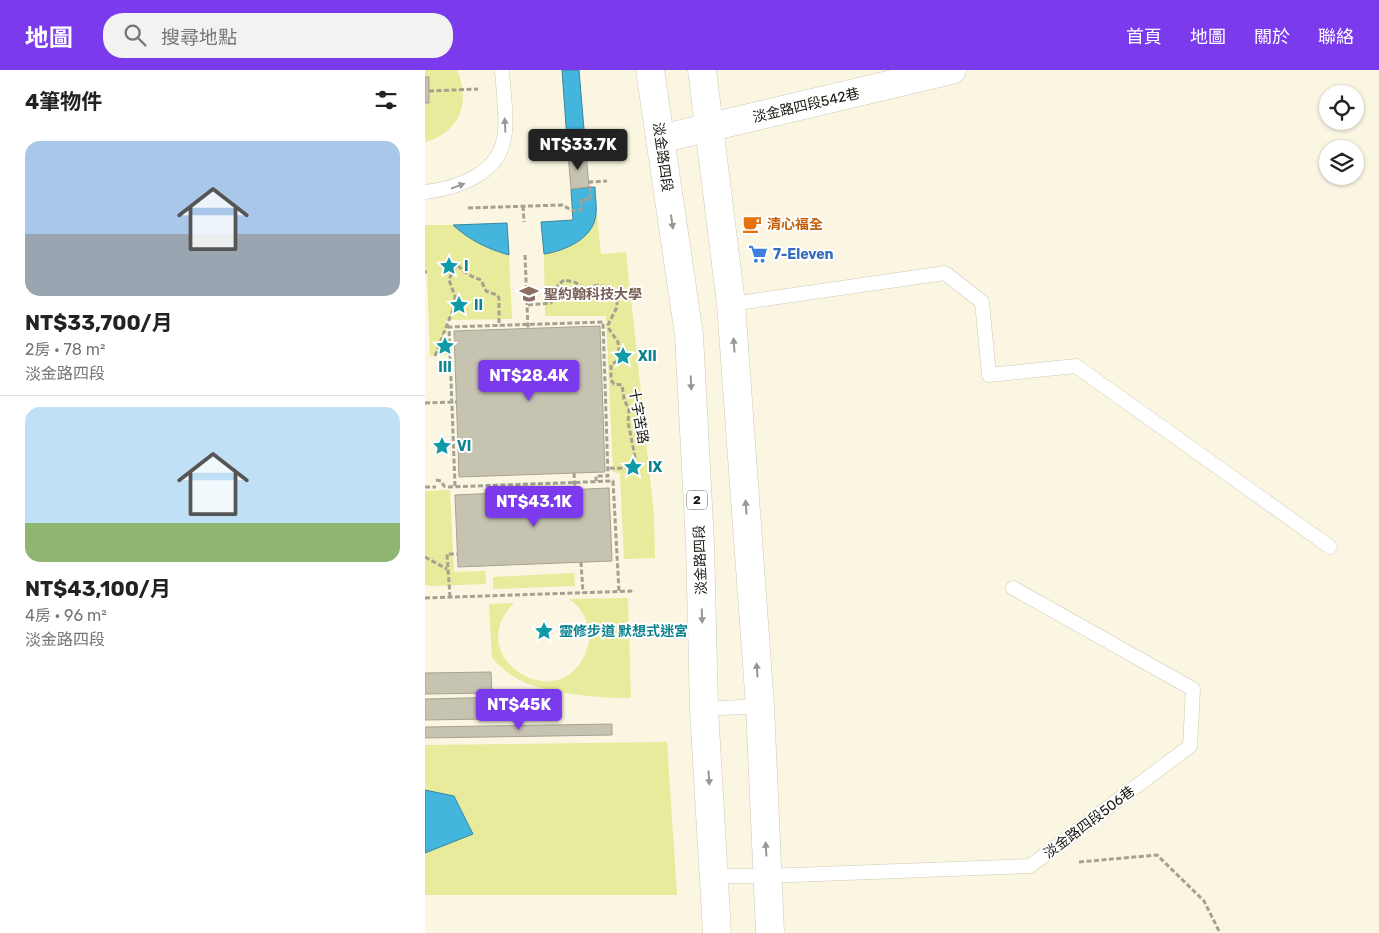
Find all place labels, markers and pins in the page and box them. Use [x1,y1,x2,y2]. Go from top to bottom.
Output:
pin: NT$33.7K [526,128,630,171]
cafe icon: 清心福全 [741,213,763,235]
place label: 清心福全 [767,216,823,233]
supermarket icon: 7-Eleven [747,243,769,265]
place label: 7-Eleven [773,246,834,263]
place icon: I [438,255,460,277]
place label: I [464,258,469,275]
school or university icon: 聖約翰科技大學 [518,283,540,305]
place label: 聖約翰科技大學 [544,286,642,303]
place icon: II [448,294,470,316]
place label: II [474,297,483,314]
place icon: III [434,335,456,357]
place icon: XII [612,345,634,367]
place label: XII [638,348,657,365]
place label: III [438,359,452,376]
pin: NT$28.4K [477,360,581,402]
place icon: VI [431,435,453,457]
place label: VI [457,438,471,455]
place icon: IX [622,456,644,478]
place label: IX [648,459,663,476]
pin: NT$43.1K [482,486,586,528]
place icon: 靈修步道 默想式迷宮 [533,620,555,642]
place label: 靈修步道 默想式迷宮 [559,623,688,640]
pin: NT$45K [478,688,560,731]

